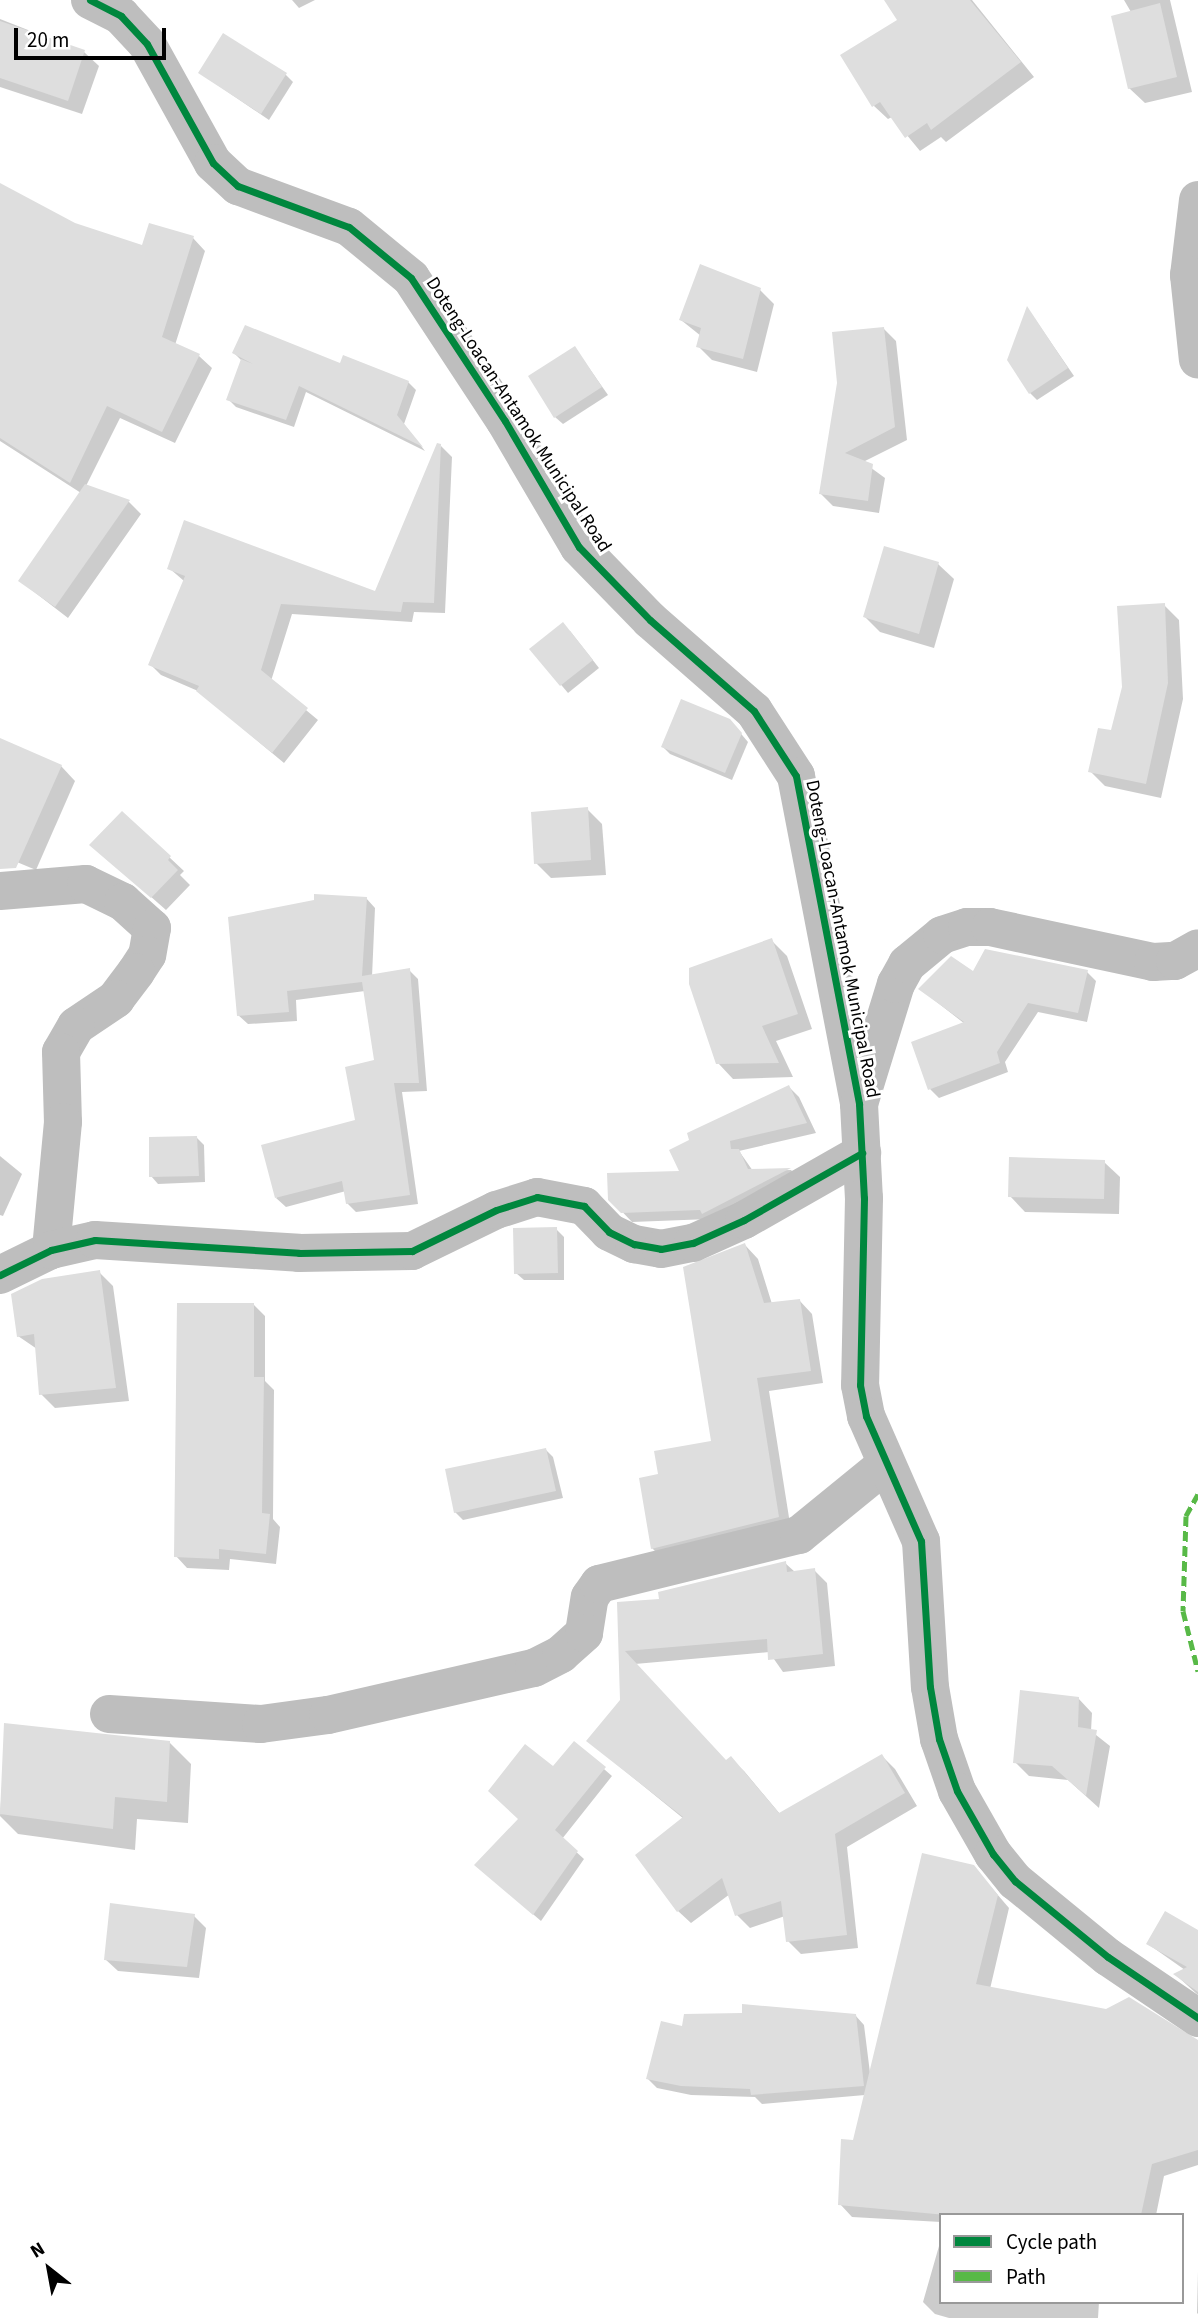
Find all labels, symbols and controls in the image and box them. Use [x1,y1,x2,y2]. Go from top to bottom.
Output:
scale bar [18,14,170,58]
text: 20 m [27,25,69,55]
street label: Doteng-Loacan-Antamok Municipal Road [420,273,616,557]
street label: Doteng-Loacan-Antamok Municipal Road [800,778,884,1100]
legend [939,2213,1184,2304]
text: Cycle path [1006,2227,1097,2257]
north arrow [14,2234,84,2304]
text: N [26,2236,50,2265]
text: Path [1006,2262,1046,2292]

